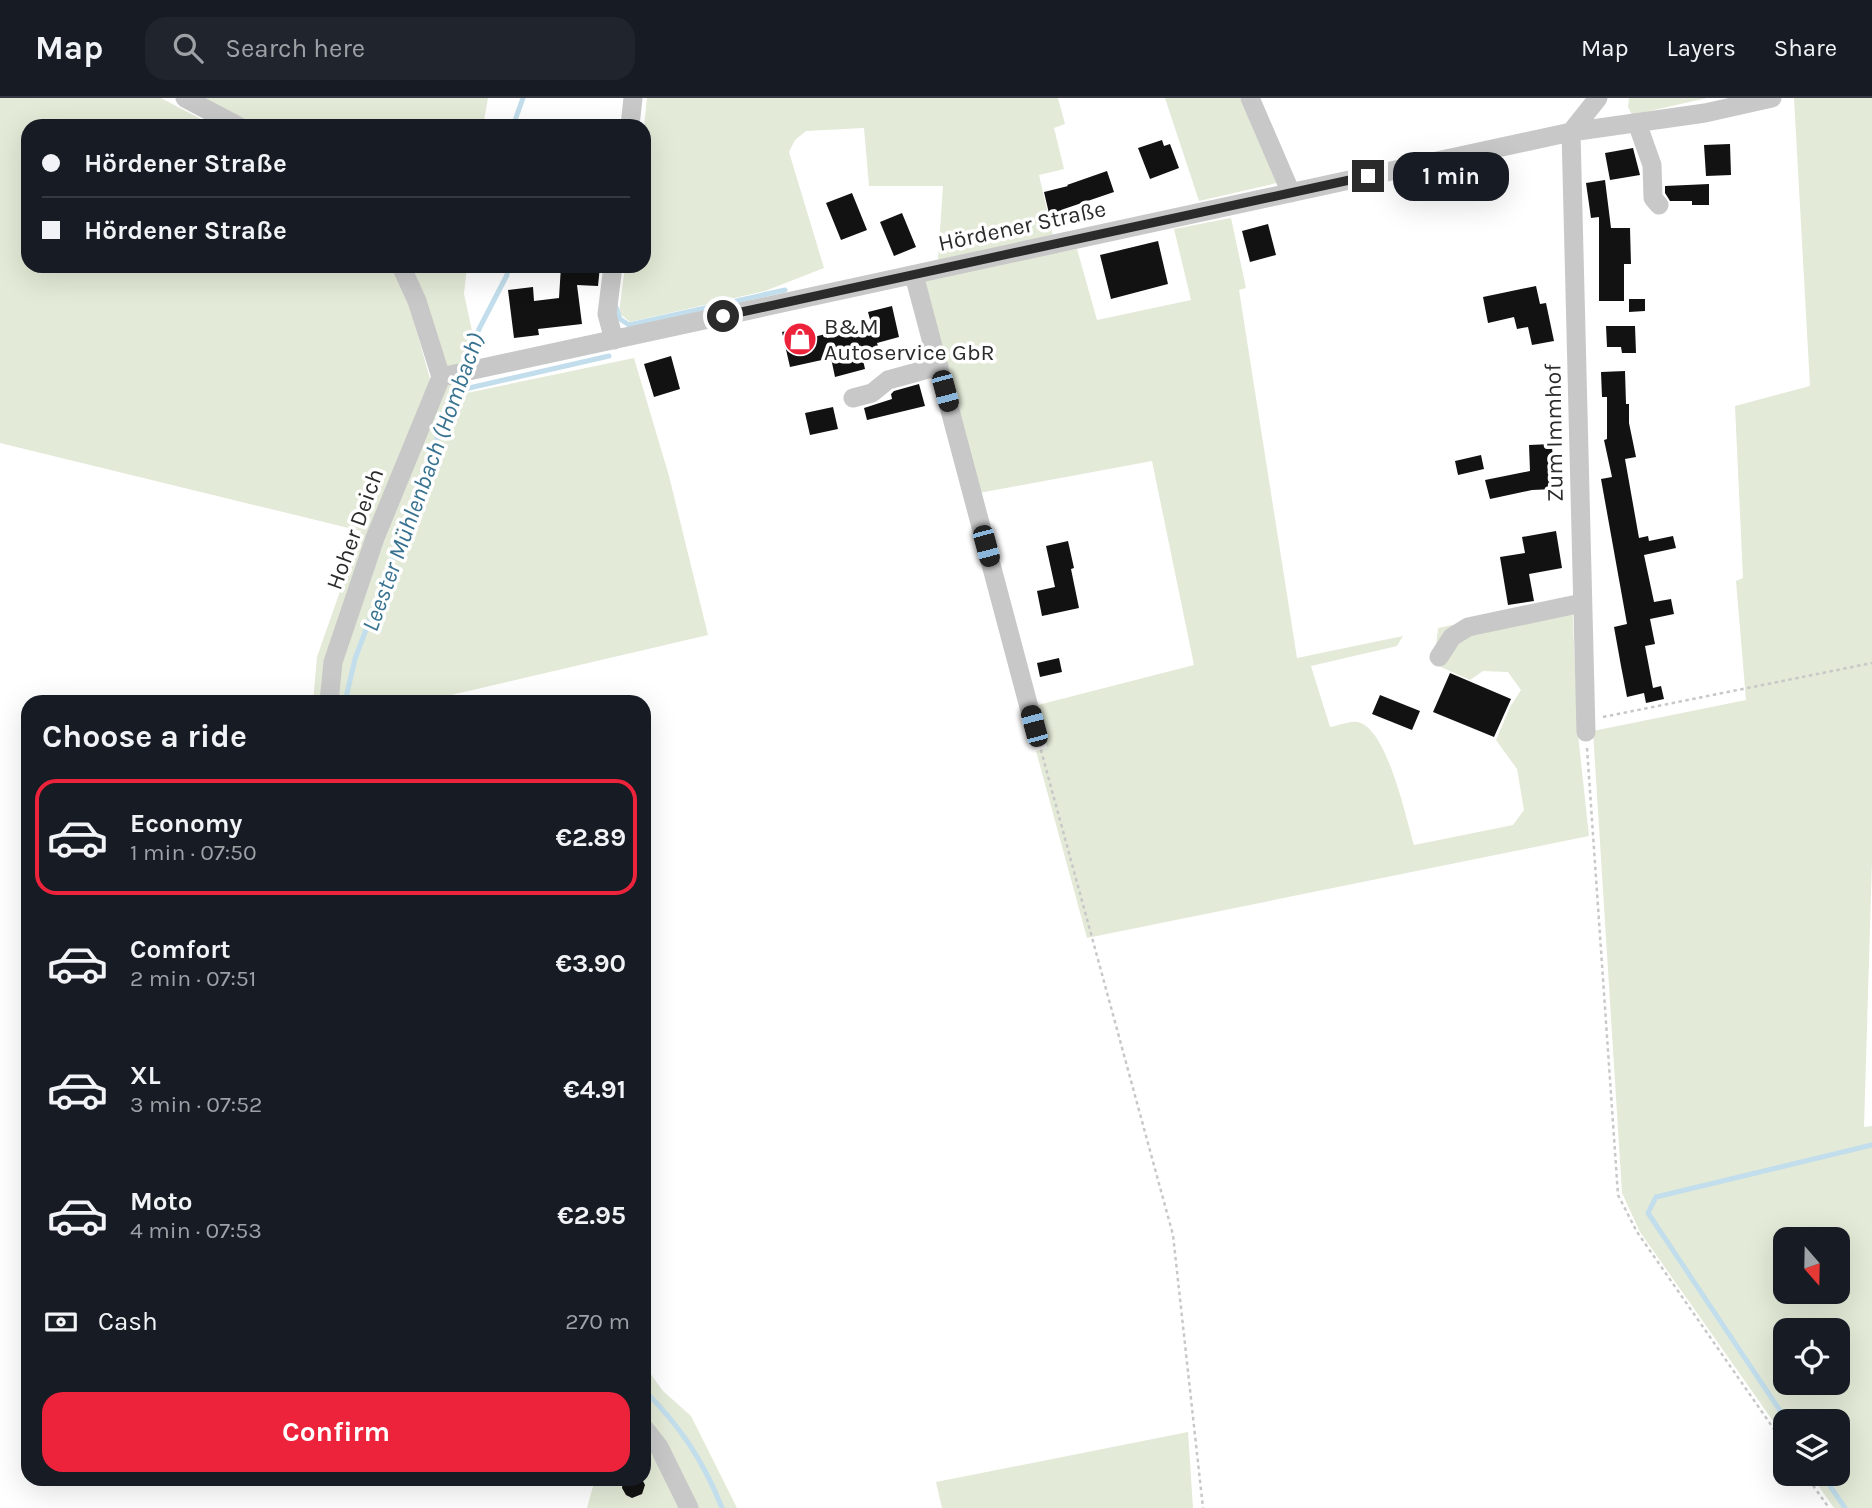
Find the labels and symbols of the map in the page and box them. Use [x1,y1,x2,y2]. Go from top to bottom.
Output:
callout: 1 min [1392,152,1508,200]
route end [1352,160,1384,192]
street label: Hördener Straße [936,195,1108,257]
route start [707,300,739,332]
place label: B&M Autoservice GbR [824,313,995,366]
shop icon: B&M Autoservice GbR [781,320,819,358]
water label: Leester Mühlenbach (Hombach) [356,329,490,635]
street label: Zum Immhof [1539,363,1569,502]
car [930,368,961,414]
street label: Hoher Deich [321,465,389,593]
car [971,523,1002,569]
car [1019,703,1050,749]
north arrow [1773,1227,1850,1304]

